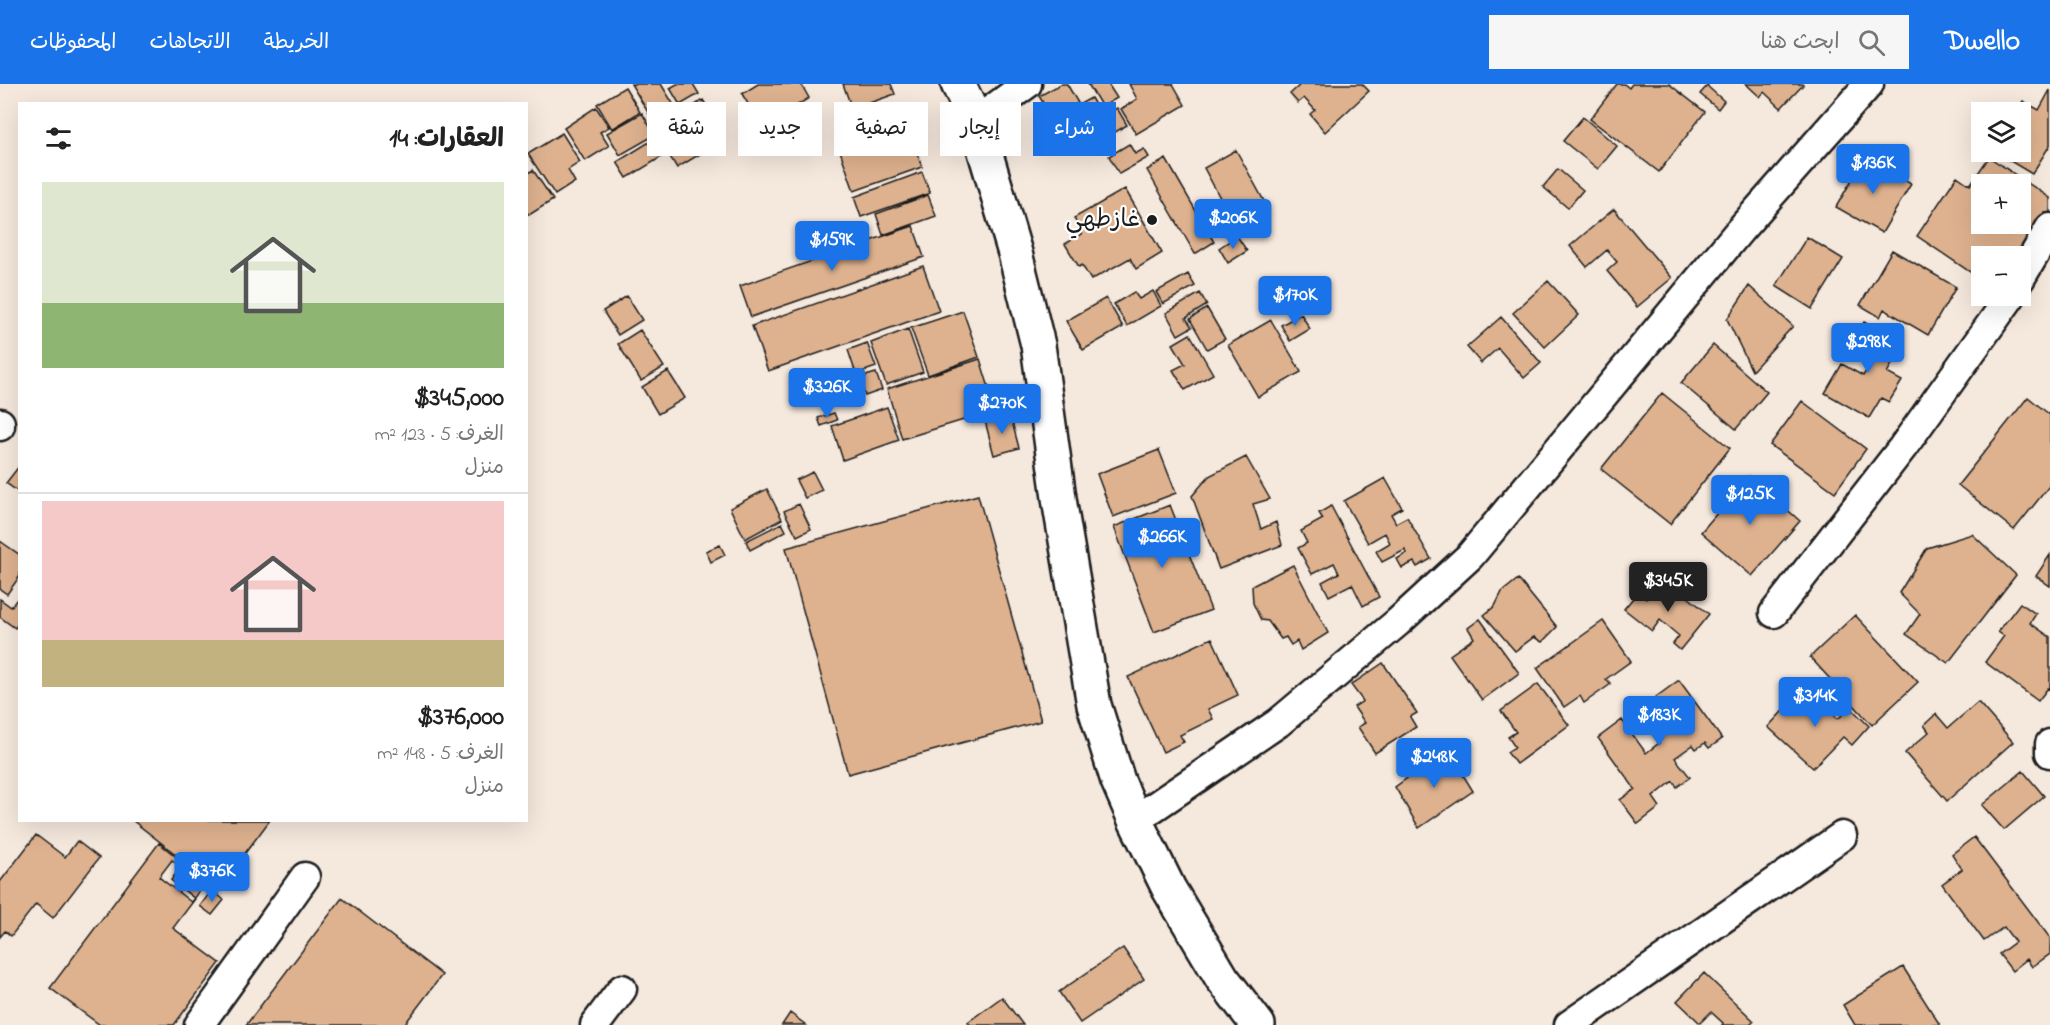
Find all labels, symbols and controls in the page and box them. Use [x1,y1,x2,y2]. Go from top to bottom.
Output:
search box [1489,15,1909,69]
text: Dwello [1945,22,2020,63]
icon: search [1855,26,1888,59]
text: ابحث هنا [1761,27,1840,59]
text: المحفوظات [30,28,116,58]
text: الاتجاهات [149,28,231,58]
text: الخريطة [264,28,329,58]
chip: شقة [647,102,726,156]
chip: جديد [738,102,822,156]
chip: تصفية [834,102,928,156]
chip: إيجار [940,102,1021,156]
chip: شراء [1033,102,1116,156]
map controls [1971,102,2031,306]
button: layers [1971,102,2031,162]
text: العقارات: 14 [389,121,504,159]
icon: filters [42,122,75,155]
pin: $136K [1831,144,1915,195]
text: $136K [1850,149,1896,178]
button: + [1971,174,2031,234]
pin: $206K [1191,199,1275,250]
place label: غازطهي [1066,203,1140,239]
text: $206K [1208,204,1258,233]
marker: غازطهي [1145,213,1159,227]
icon: home [219,221,327,329]
pin: $159K [790,221,874,272]
text: $159K [809,226,855,255]
button: − [1971,246,2031,306]
pin: $170K [1253,276,1337,327]
text: $170K [1272,281,1318,310]
pin: $298K [1826,323,1910,374]
text: $298K [1845,328,1891,357]
pin: $326K [785,368,869,419]
text: $326K [803,373,851,402]
text: $345,000 [414,380,504,418]
pin: $270K [960,384,1044,435]
text: $270K [978,389,1026,418]
text: الغرف: 5 · 123 m² [374,421,504,450]
text: منزل [465,454,504,483]
pin: $125K [1708,475,1792,526]
text: $125K [1725,480,1775,509]
pin: $266K [1120,518,1204,569]
text: $266K [1137,523,1187,552]
icon: home [219,540,327,648]
pin: $345K [1626,562,1710,613]
text: $345K [1643,567,1693,596]
pin: $314K [1773,677,1857,728]
text: $314K [1793,682,1837,711]
pin: $183K [1617,696,1701,747]
text: $376,000 [417,699,504,737]
text: $183K [1637,701,1681,730]
pin: $248K [1392,738,1476,789]
text: الغرف: 5 · 148 m² [377,740,504,769]
text: $248K [1410,743,1458,772]
text: منزل [465,773,504,802]
pin: $376K [170,852,254,903]
text: $376K [188,857,236,886]

